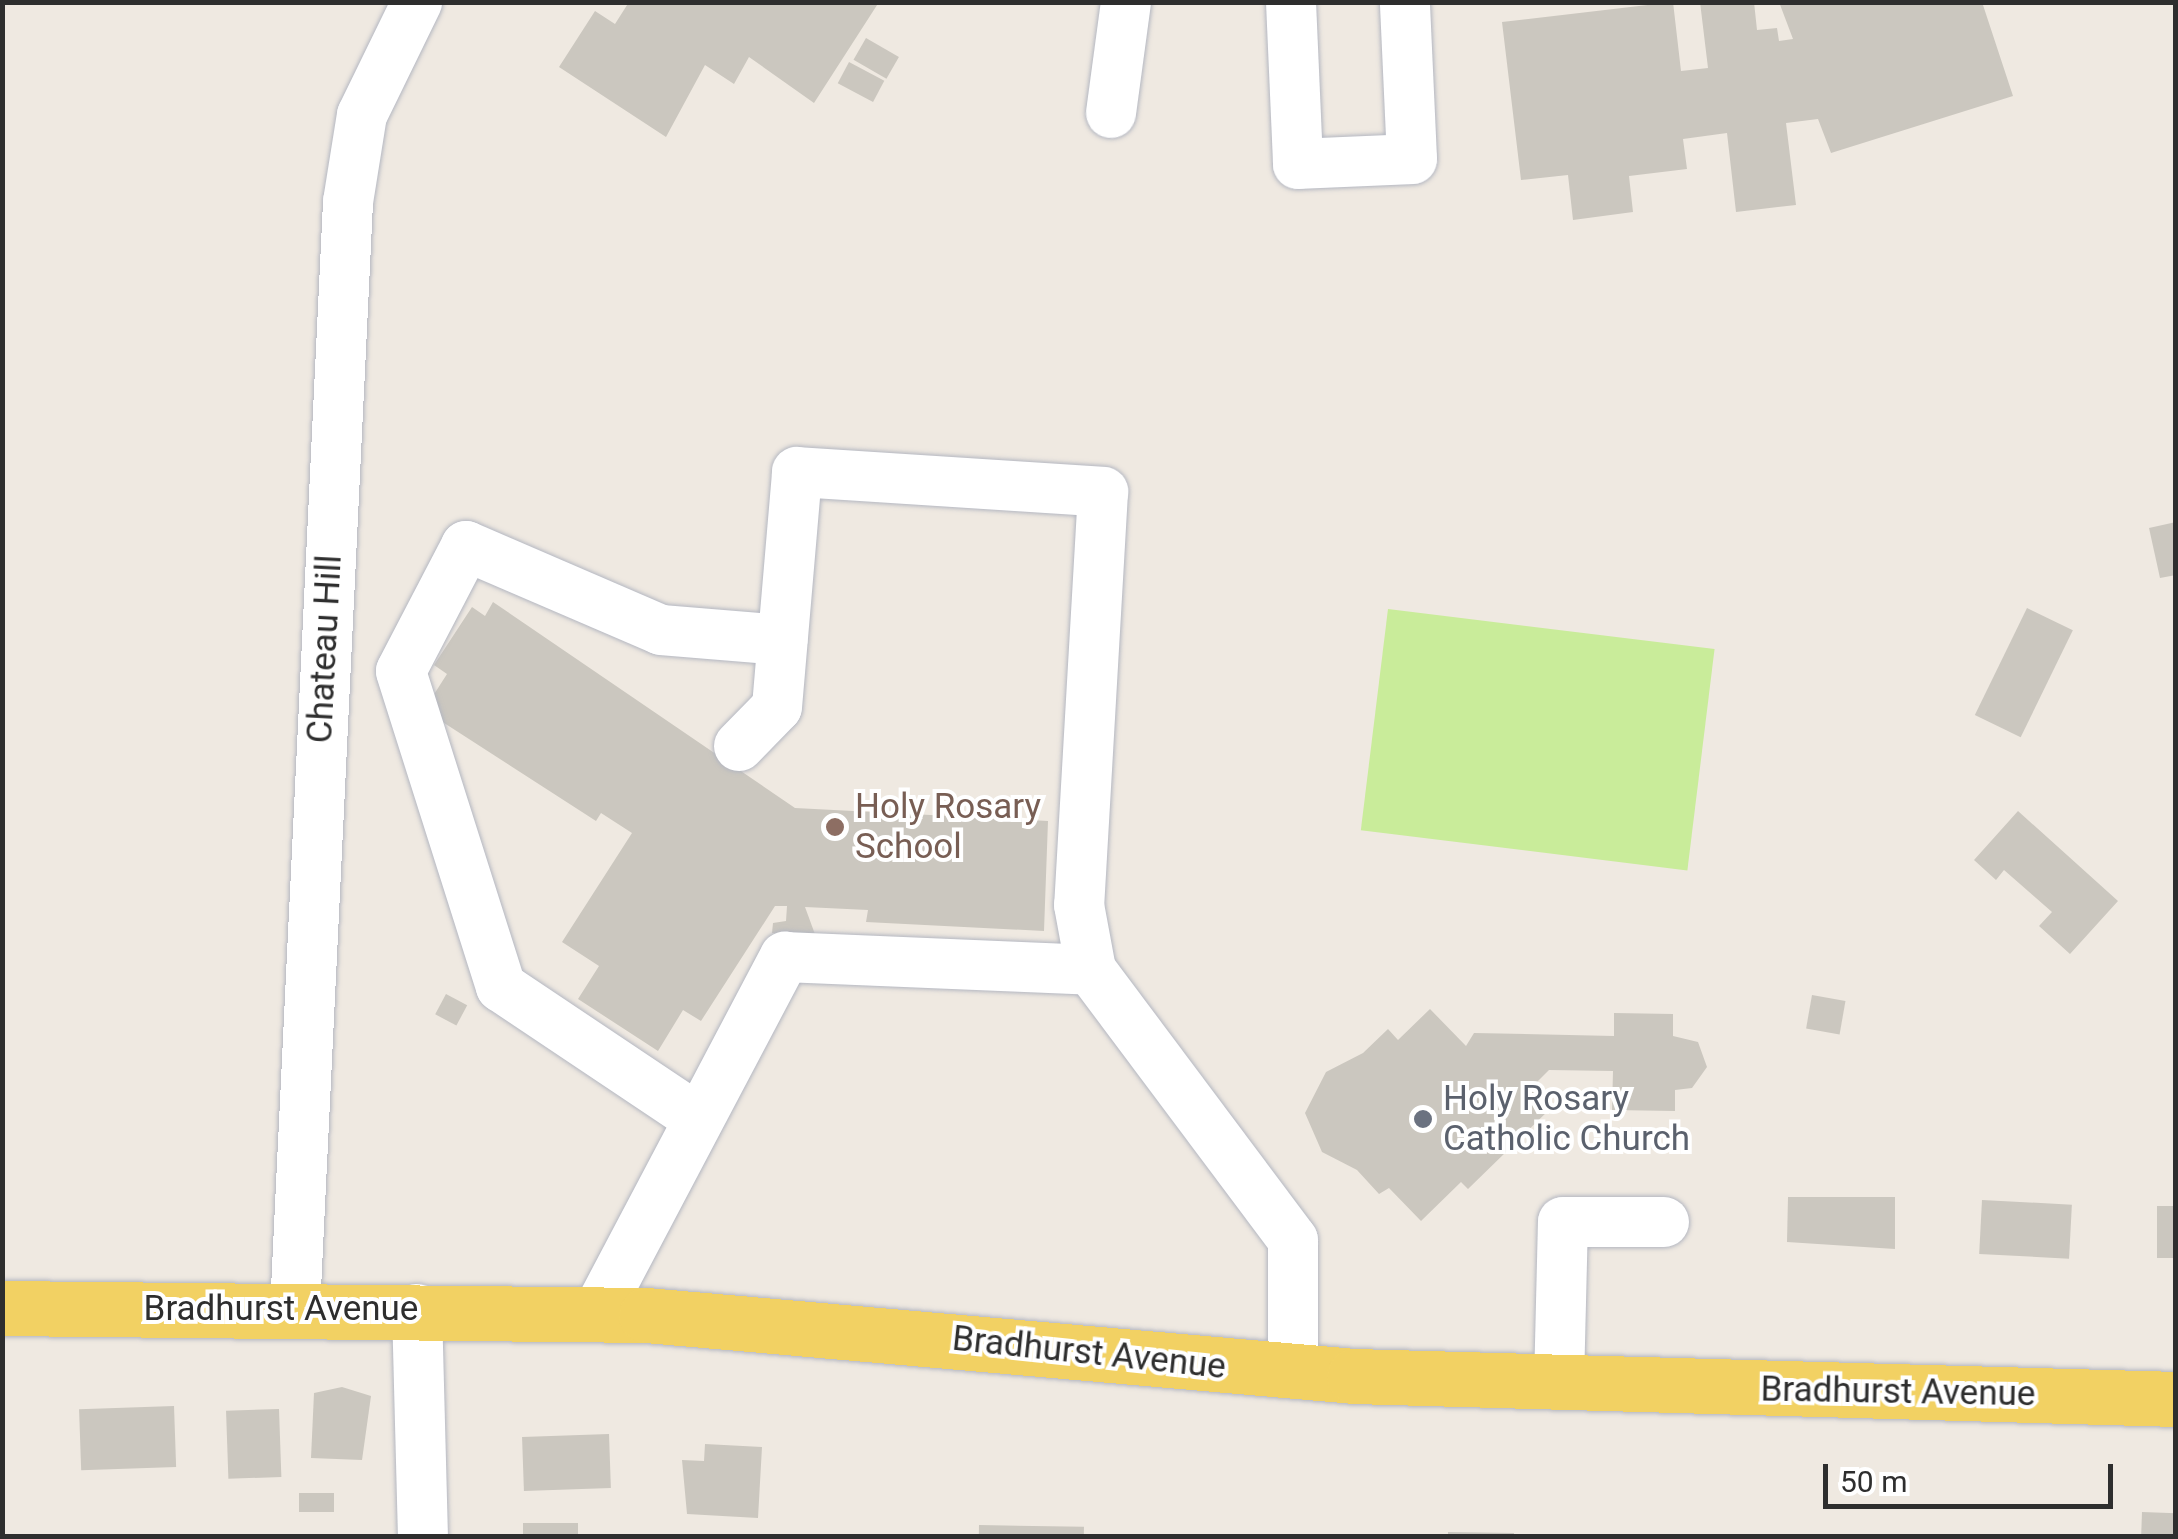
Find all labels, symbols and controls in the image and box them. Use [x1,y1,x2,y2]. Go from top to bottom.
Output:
street label: Chateau Hill [299,554,351,744]
place label: Holy Rosary School [855,786,1041,868]
marker: Holy Rosary School [824,816,846,838]
place label: Holy Rosary Catholic Church [1443,1078,1690,1160]
marker: Holy Rosary Catholic Church [1412,1108,1434,1130]
street label: Bradhurst Avenue [144,1288,418,1330]
street label: Bradhurst Avenue [950,1318,1228,1388]
street label: Bradhurst Avenue [1760,1369,2036,1415]
scale bar [1828,1444,2118,1506]
text: 50 m [1840,1464,1907,1499]

